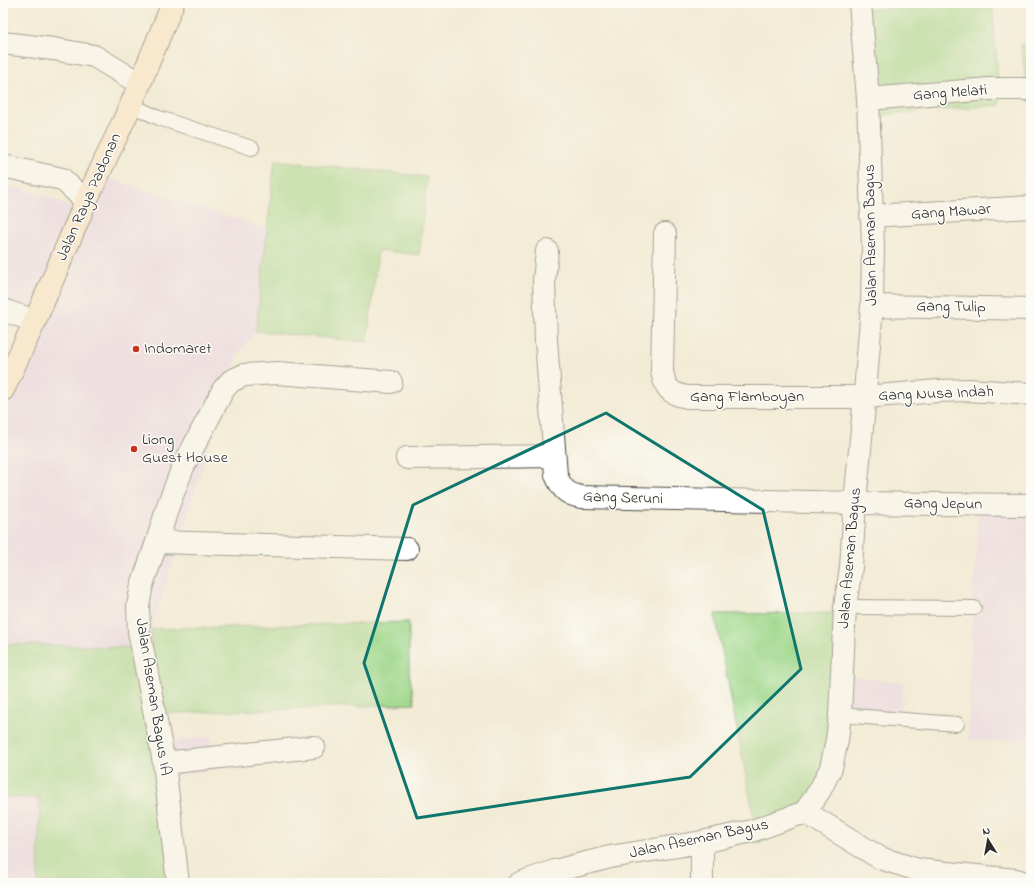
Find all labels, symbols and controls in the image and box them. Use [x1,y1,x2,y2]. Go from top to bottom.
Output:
street label: Gang Melati [912,78,988,108]
street label: Jalan Raya Padonan [50,129,128,265]
street label: Jalan Aseman Bagus [858,164,884,306]
street label: Gang Mawar [910,197,992,227]
street label: Gang Tulip [916,294,986,320]
place label: Indomaret [144,337,212,361]
marker: Indomaret [131,344,141,354]
street label: Gang Nusa Indah [878,380,994,408]
street label: Gang Flamboyan [690,385,804,409]
place label: Liong Guest House [142,428,229,470]
marker: Liong Guest House [129,444,139,454]
street label: Gang Seruni [583,485,664,511]
street label: Jalan Aseman Bagus [832,486,868,630]
street label: Gang Jepun [904,491,983,517]
street label: Jalan Aseman Bagus IA [129,616,177,778]
street label: Jalan Aseman Bagus [627,813,771,865]
north arrow [968,820,1008,860]
text: N [981,823,991,840]

